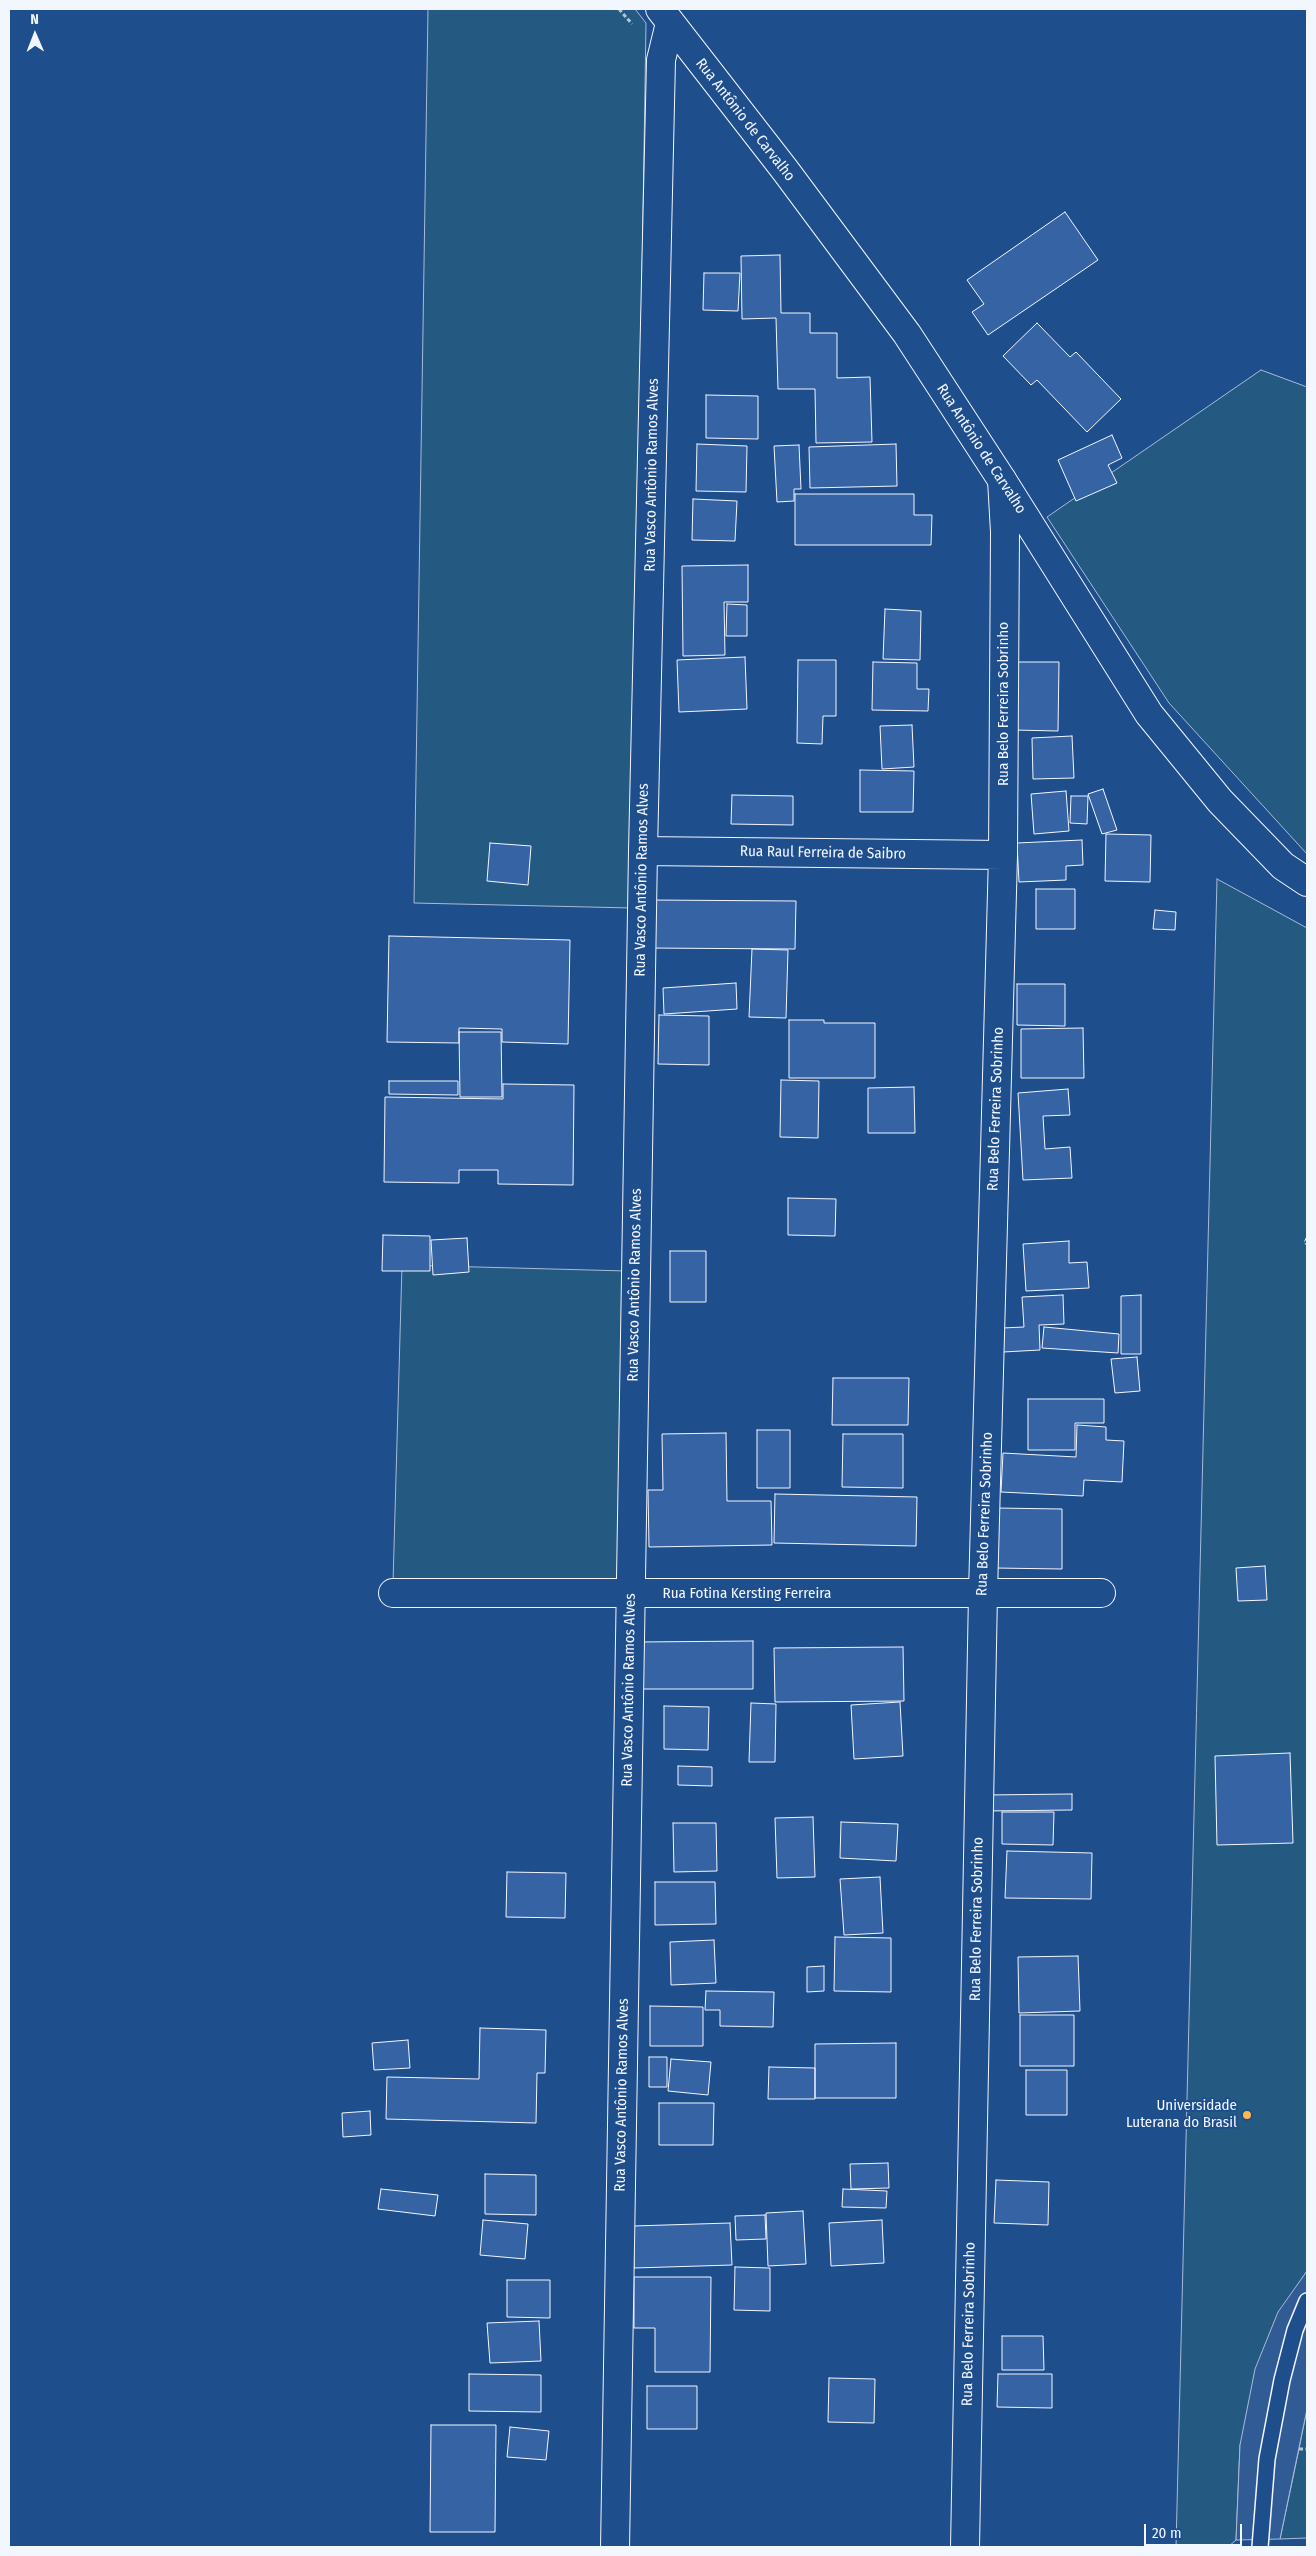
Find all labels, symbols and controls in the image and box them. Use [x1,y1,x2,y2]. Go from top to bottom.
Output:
north arrow [10,10,60,60]
text: N [30,11,39,28]
street label: Rua Antônio de Carvalho [691,55,799,185]
street label: Rua Vasco Antônio Ramos Alves [641,378,663,572]
street label: Rua Antônio de Carvalho [932,381,1030,517]
street label: Rua Belo Ferreira Sobrinho [995,622,1013,786]
street label: Rua Vasco Antônio Ramos Alves [631,783,653,977]
street label: Rua Raul Ferreira de Saibro [740,843,906,863]
street label: Rua Belo Ferreira Sobrinho [984,1027,1008,1191]
street label: Rua Vasco Antônio Ramos Alves [624,1188,646,1382]
street label: Rua Belo Ferreira Sobrinho [973,1432,997,1596]
street label: Rua Fotina Kersting Ferreira [663,1585,831,1603]
street label: Rua Vasco Antônio Ramos Alves [618,1593,640,1787]
street label: Rua Belo Ferreira Sobrinho [967,1837,987,2001]
street label: Rua Vasco Antônio Ramos Alves [611,1998,633,2192]
place label: Universidade Luterana do Brasil [1126,2097,1237,2132]
marker: Universidade Luterana do Brasil [1241,2109,1253,2121]
street label: Rua Belo Ferreira Sobrinho [959,2242,979,2406]
scale bar [1146,2514,1244,2546]
text: 20 m [1152,2524,1182,2542]

